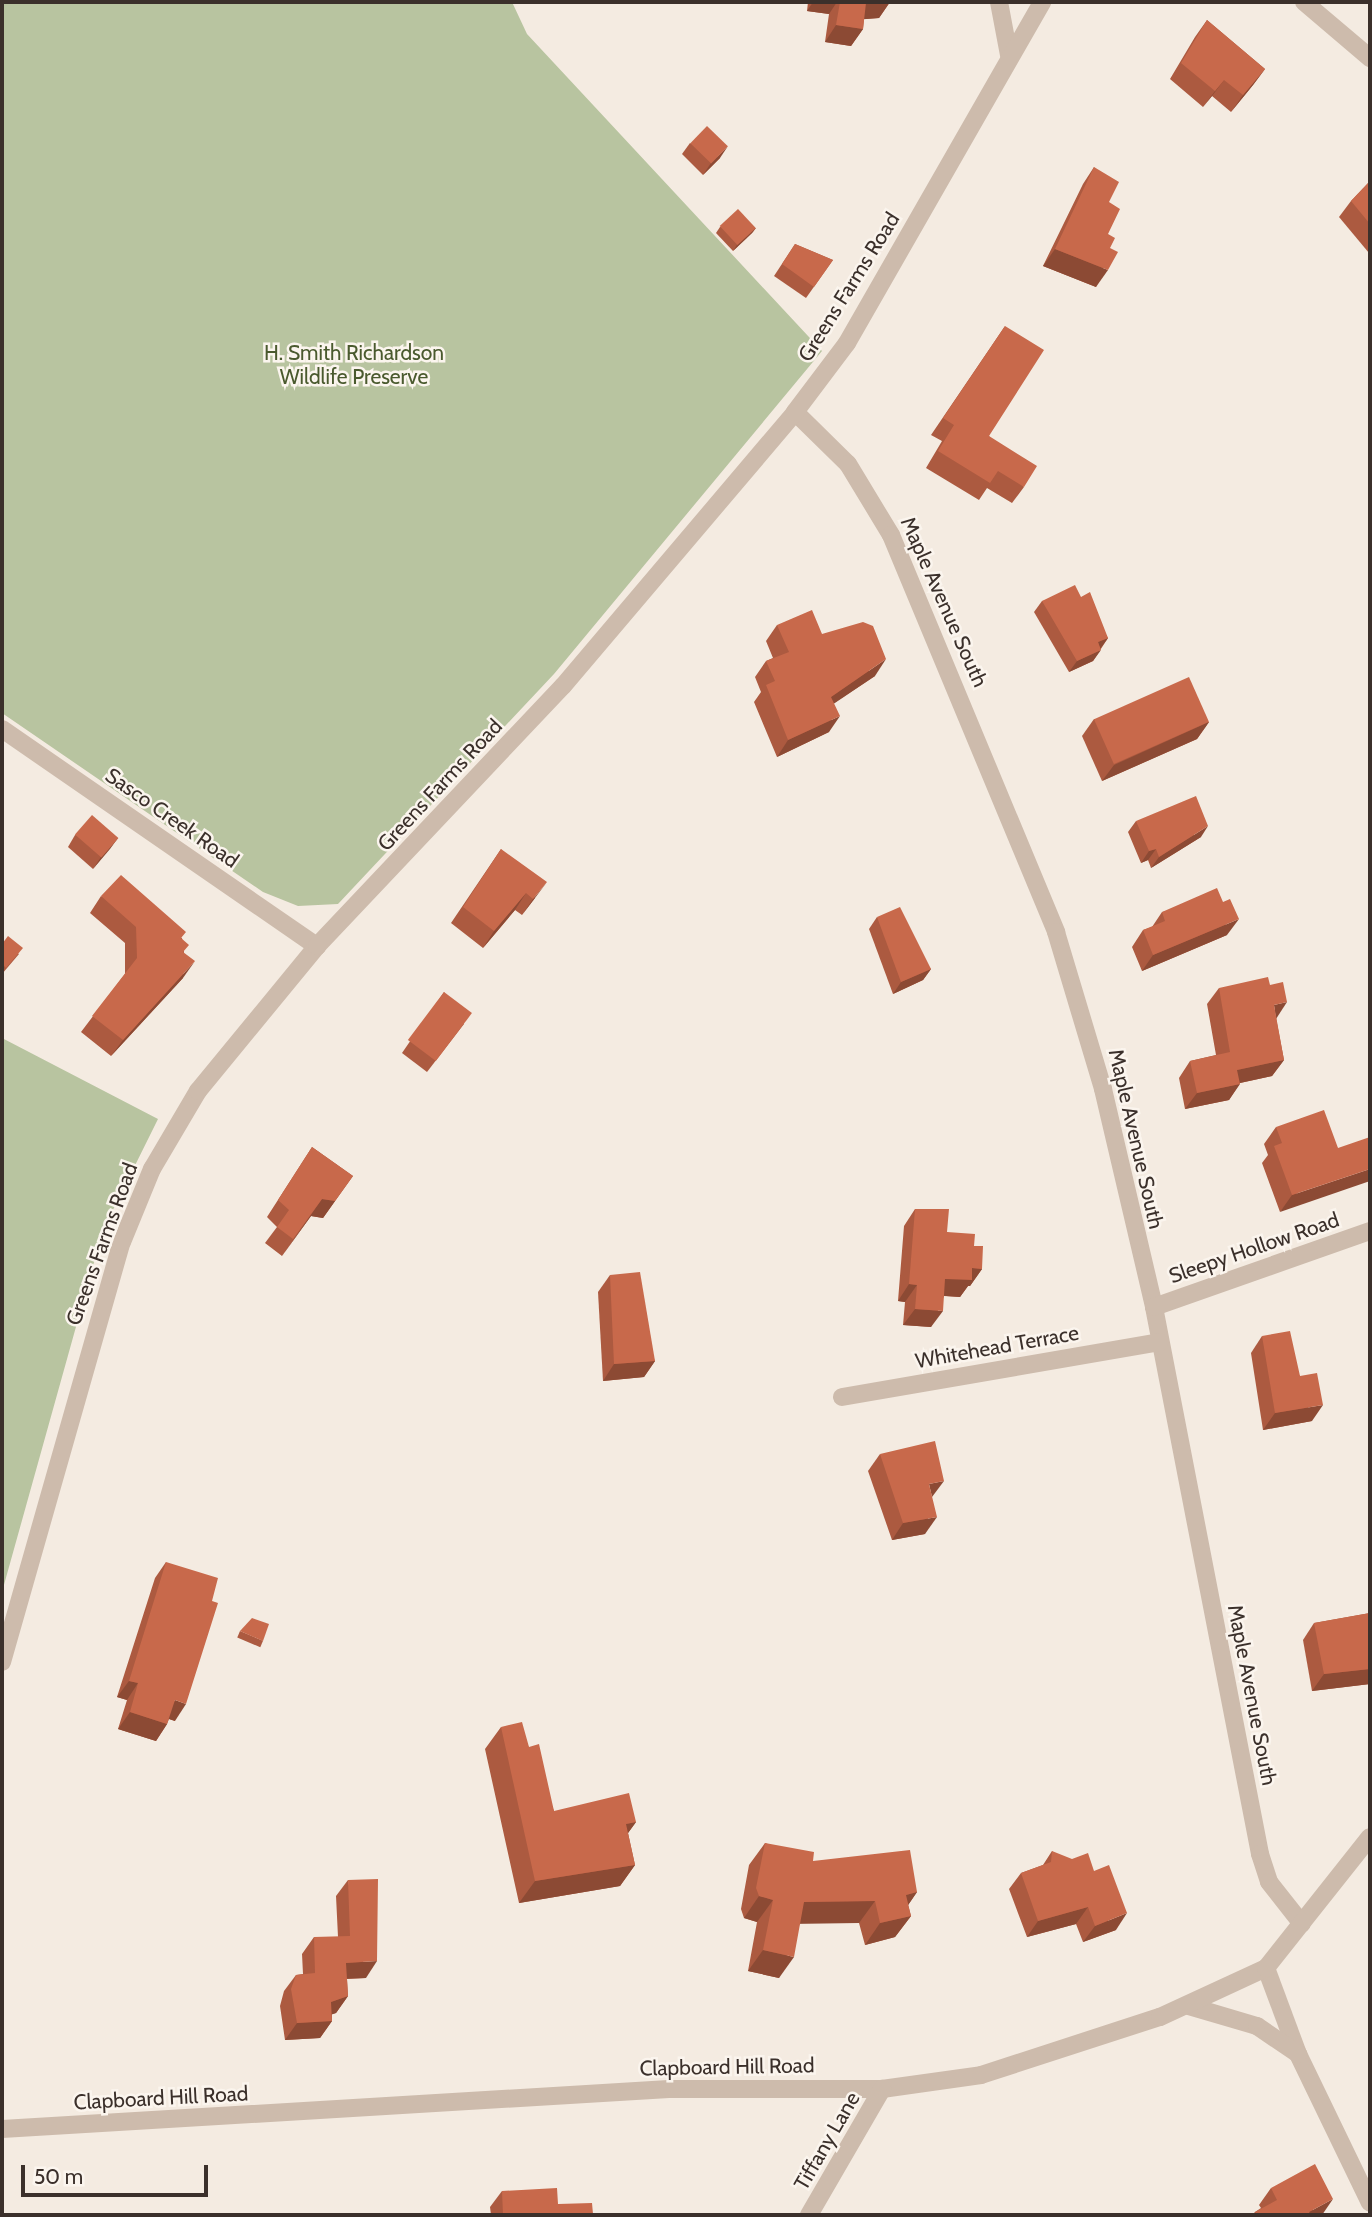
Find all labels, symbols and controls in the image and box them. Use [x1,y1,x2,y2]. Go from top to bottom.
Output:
street label: Greens Farms Road [793,208,905,366]
park label: H. Smith Richardson Wildlife Preserve [264,340,444,390]
street label: Maple Avenue South [895,513,993,691]
street label: Greens Farms Road [373,714,507,856]
street label: Sasco Creek Road [100,763,244,873]
street label: Maple Avenue South [1103,1047,1169,1231]
street label: Greens Farms Road [61,1159,143,1329]
street label: Sleepy Hollow Road [1166,1207,1342,1289]
street label: Whitehead Terrace [913,1320,1081,1374]
street label: Maple Avenue South [1222,1602,1282,1788]
street label: Clapboard Hill Road [639,2053,815,2081]
street label: Clapboard Hill Road [73,2081,249,2115]
street label: Tiffany Lane [789,2087,865,2195]
scale bar [24,2150,212,2194]
text: 50 m [34,2164,83,2189]

